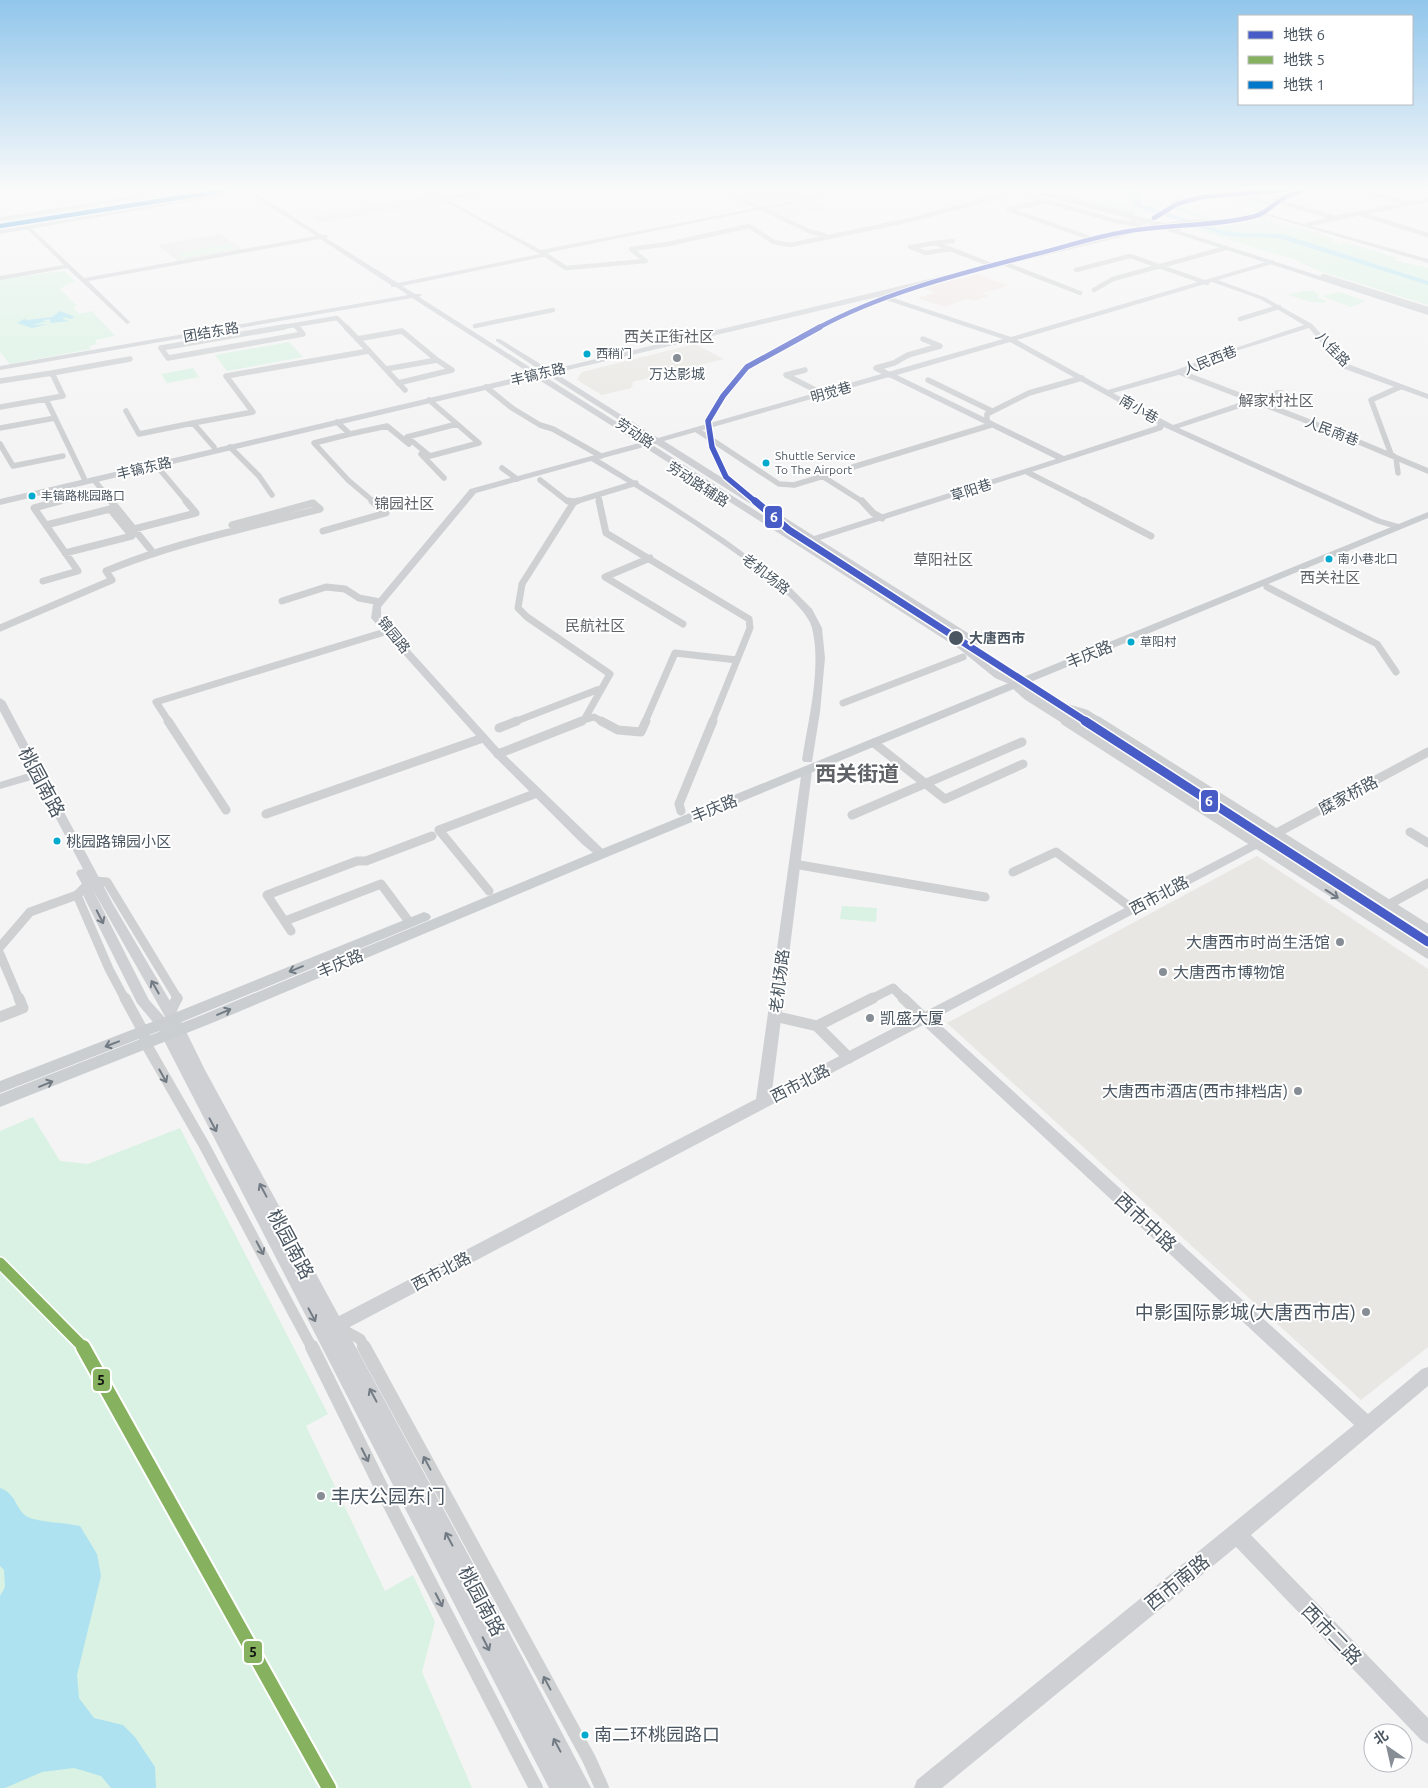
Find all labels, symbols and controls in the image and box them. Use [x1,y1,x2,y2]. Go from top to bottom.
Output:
legend [1238,15,1413,105]
text: 地铁 6 [1283,26,1325,43]
text: 地铁 5 [1283,51,1325,68]
text: 地铁 1 [1283,76,1325,93]
street label: 团结东路 [182,319,240,345]
district label: 西关正街社区 [624,328,714,345]
street label: 八佳路 [1313,328,1353,370]
street label: 人民西巷 [1181,342,1239,378]
place label: 西稍门 [596,347,632,360]
marker: 西稍门 [582,349,592,359]
marker: 万达影城 [671,352,683,364]
street label: 丰镐东路 [509,360,567,388]
place label: 万达影城 [649,366,705,382]
street label: 明觉巷 [809,379,853,405]
street label: 南小巷 [1117,392,1161,426]
district label: 解家村社区 [1238,392,1314,409]
street label: 人民南巷 [1303,413,1361,449]
street label: 劳动路 [613,415,657,451]
place label: Shuttle Service To The Airport [775,449,856,476]
street label: 丰镐东路 [115,454,173,482]
street label: 劳动路辅路 [664,458,732,510]
marker: Shuttle Service To The Airport [761,458,771,468]
street label: 草阳巷 [949,476,993,504]
place label: 丰镐路桃园路口 [41,489,125,502]
marker: 丰镐路桃园路口 [27,491,37,501]
district label: 锦园社区 [374,495,434,512]
line badge: 6 [764,505,783,529]
text: 6 [770,509,778,525]
street label: 老机场路 [739,550,793,598]
district label: 草阳社区 [913,551,973,568]
place label: 南小巷北口 [1338,552,1398,565]
marker: 南小巷北口 [1324,554,1334,564]
district label: 西关社区 [1300,569,1360,586]
street label: 锦园路 [375,614,413,656]
district label: 民航社区 [565,617,625,634]
marker: 大唐西市 [947,629,965,647]
place label: 大唐西市 [969,630,1025,646]
place label: 草阳村 [1140,635,1177,648]
street label: 丰庆路 [1063,637,1115,671]
marker: 草阳村 [1126,637,1136,647]
street label: 桃园南路 [14,743,70,821]
district label: 西关街道 [815,761,899,785]
street label: 糜家桥路 [1316,772,1380,818]
line badge: 6 [1200,789,1219,813]
street label: 丰庆路 [688,791,740,825]
text: 6 [1205,793,1213,809]
place label: 桃园路锦园小区 [66,833,171,850]
marker: 桃园路锦园小区 [52,836,62,846]
street label: 西市北路 [1127,872,1191,918]
one-way arrow [1325,889,1339,899]
one-way arrow [96,909,105,924]
place label: 大唐西市时尚生活馆 [1186,933,1330,951]
marker: 大唐西市时尚生活馆 [1334,936,1346,948]
street label: 丰庆路 [314,945,366,981]
street label: 老机场路 [766,948,792,1014]
place label: 大唐西市博物馆 [1173,963,1285,981]
one-way arrow [289,965,304,975]
marker: 大唐西市博物馆 [1157,966,1169,978]
one-way arrow [150,980,160,995]
one-way arrow [216,1007,231,1017]
place label: 凯盛大厦 [880,1009,944,1027]
marker: 凯盛大厦 [864,1012,876,1024]
one-way arrow [105,1040,120,1049]
street label: 西市北路 [767,1060,833,1106]
one-way arrow [158,1068,168,1083]
one-way arrow [37,1079,53,1088]
place label: 大唐西市酒店(西市排档店) [1102,1082,1288,1101]
marker: 大唐西市酒店(西市排档店) [1292,1085,1304,1097]
one-way arrow [208,1117,218,1131]
one-way arrow [258,1183,268,1198]
street label: 西市中路 [1111,1188,1181,1256]
street label: 桃园南路 [263,1205,319,1283]
one-way arrow [255,1240,265,1255]
street label: 西市北路 [409,1248,473,1294]
place label: 中影国际影城(大唐西市店) [1135,1301,1356,1323]
marker: 中影国际影城(大唐西市店) [1360,1306,1372,1318]
one-way arrow [308,1307,317,1322]
line badge: 5 [92,1368,111,1392]
text: 5 [97,1372,105,1388]
one-way arrow [368,1388,378,1403]
one-way arrow [361,1447,370,1462]
one-way arrow [422,1456,432,1471]
place label: 丰庆公园东门 [331,1485,445,1507]
marker: 丰庆公园东门 [315,1490,327,1502]
one-way arrow [444,1532,454,1546]
street label: 西市南路 [1141,1550,1213,1614]
street label: 桃园南路 [454,1562,510,1640]
one-way arrow [435,1592,444,1607]
street label: 西市二路 [1298,1599,1366,1669]
one-way arrow [481,1637,491,1652]
line badge: 5 [243,1640,263,1664]
text: 5 [249,1644,257,1660]
one-way arrow [541,1676,551,1691]
north arrow [1363,1723,1413,1773]
place label: 南二环桃园路口 [594,1724,720,1744]
text: 北 [1370,1727,1391,1748]
marker: 南二环桃园路口 [580,1730,590,1740]
one-way arrow [552,1738,562,1752]

